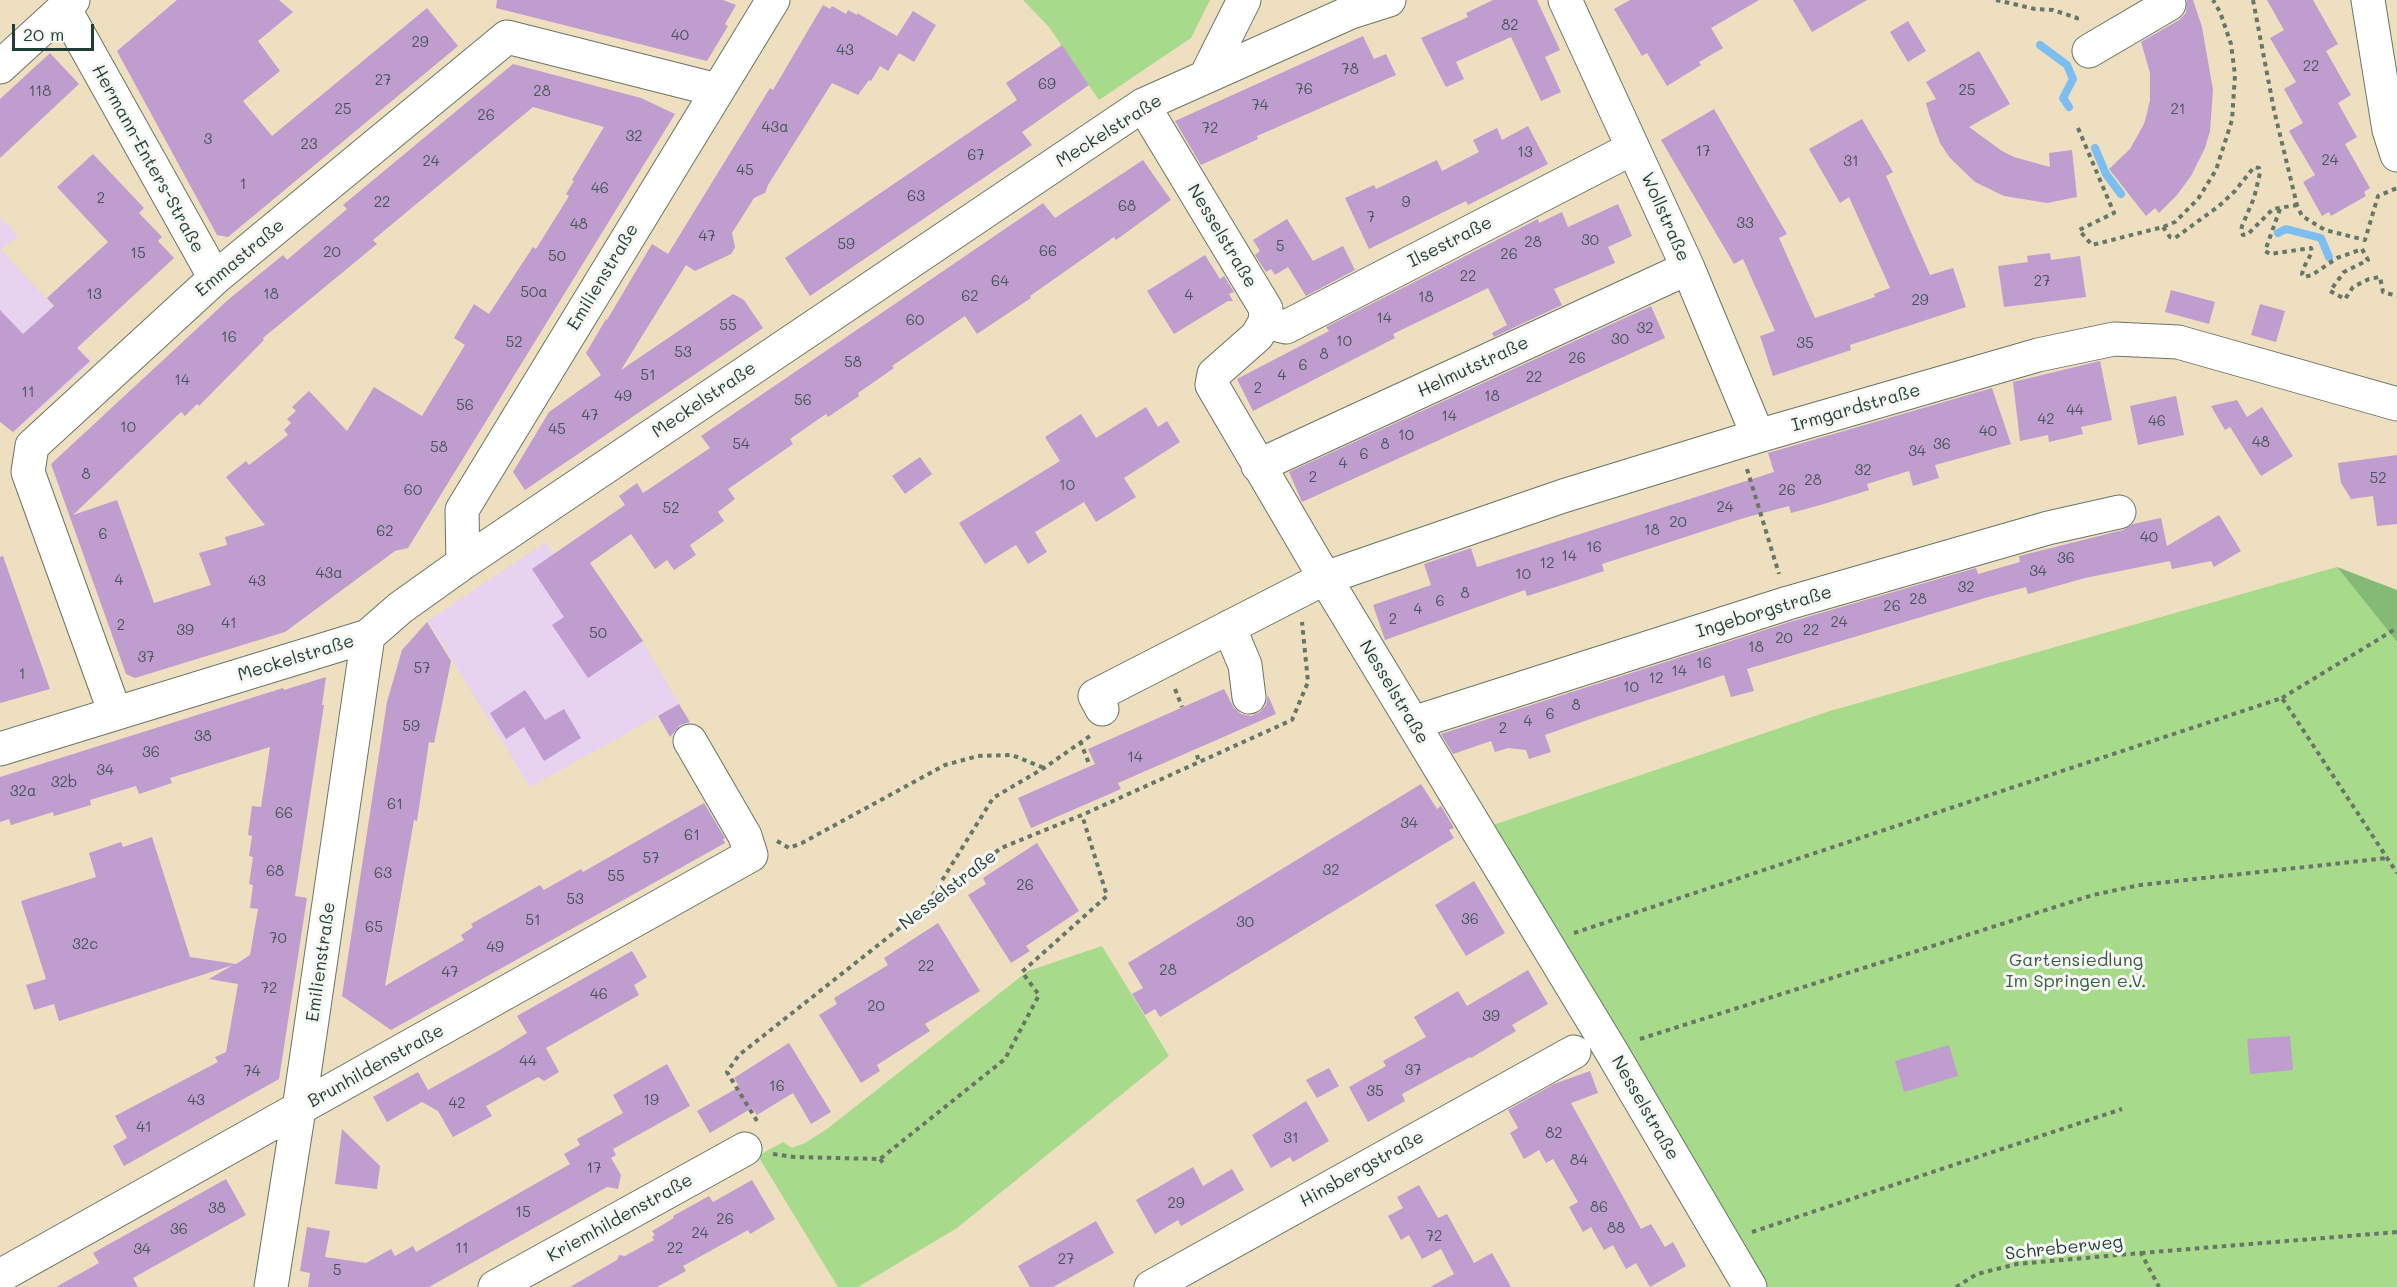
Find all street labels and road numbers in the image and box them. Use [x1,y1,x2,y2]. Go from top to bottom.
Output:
street label: Hermann-Enters-Straße [87,61,209,257]
street label: Meckelstraße [1052,90,1166,172]
street label: Wollstraße [1636,169,1694,265]
street label: Nesselstraße [1183,180,1261,292]
street label: Ilsestraße [1404,212,1496,272]
street label: Emmastraße [191,214,289,302]
street label: Emilienstraße [563,220,643,334]
street label: Helmutstraße [1414,332,1532,402]
street label: Meckelstraße [648,357,760,443]
street label: Irmgardstraße [1789,379,1923,437]
street label: Ingeborgstraße [1694,581,1834,643]
street label: Meckelstraße [235,630,357,686]
street label: Nesselstraße [1355,636,1433,748]
street label: Nesselstraße [895,845,1001,935]
street label: Emilienstraße [302,901,340,1023]
street label: Brunhildenstraße [304,1020,448,1112]
street label: Nesselstraße [1606,1052,1684,1164]
street label: Hinsbergstraße [1296,1126,1428,1212]
street label: Kriemhildenstraße [543,1169,697,1267]
street label: Schreberweg [2004,1231,2124,1265]

